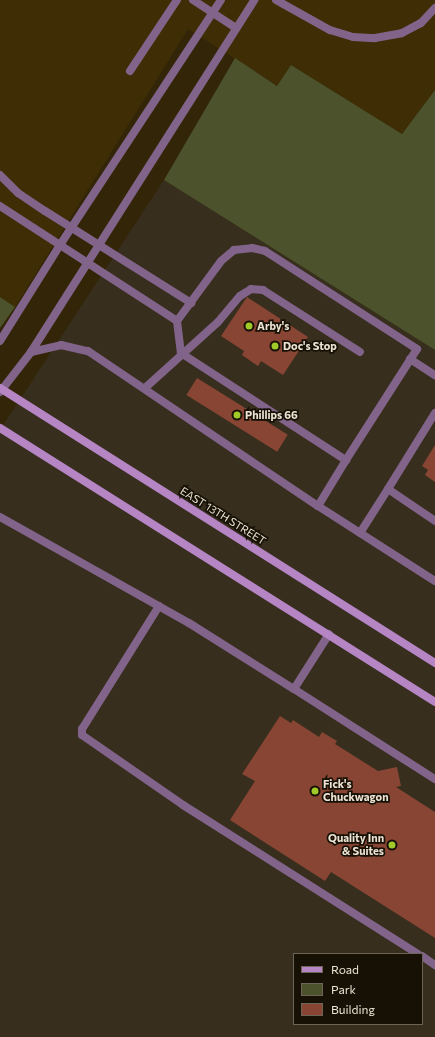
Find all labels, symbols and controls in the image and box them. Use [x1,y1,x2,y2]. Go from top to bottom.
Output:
place label: Arby's [257,319,289,333]
marker: Arby's [244,321,254,331]
place label: Doc's Stop [283,339,337,353]
marker: Doc's Stop [270,341,280,351]
place label: Phillips 66 [245,408,298,422]
marker: Phillips 66 [232,410,242,420]
street label: EAST 13TH STREET [178,484,268,548]
place label: Fick's Chuckwagon [323,778,388,804]
marker: Fick's Chuckwagon [310,786,320,796]
place label: Quality Inn & Suites [328,832,384,858]
marker: Quality Inn & Suites [387,840,397,850]
legend [293,953,423,1025]
text: Road [331,962,359,976]
text: Park [331,982,356,996]
text: Building [331,1002,375,1016]

